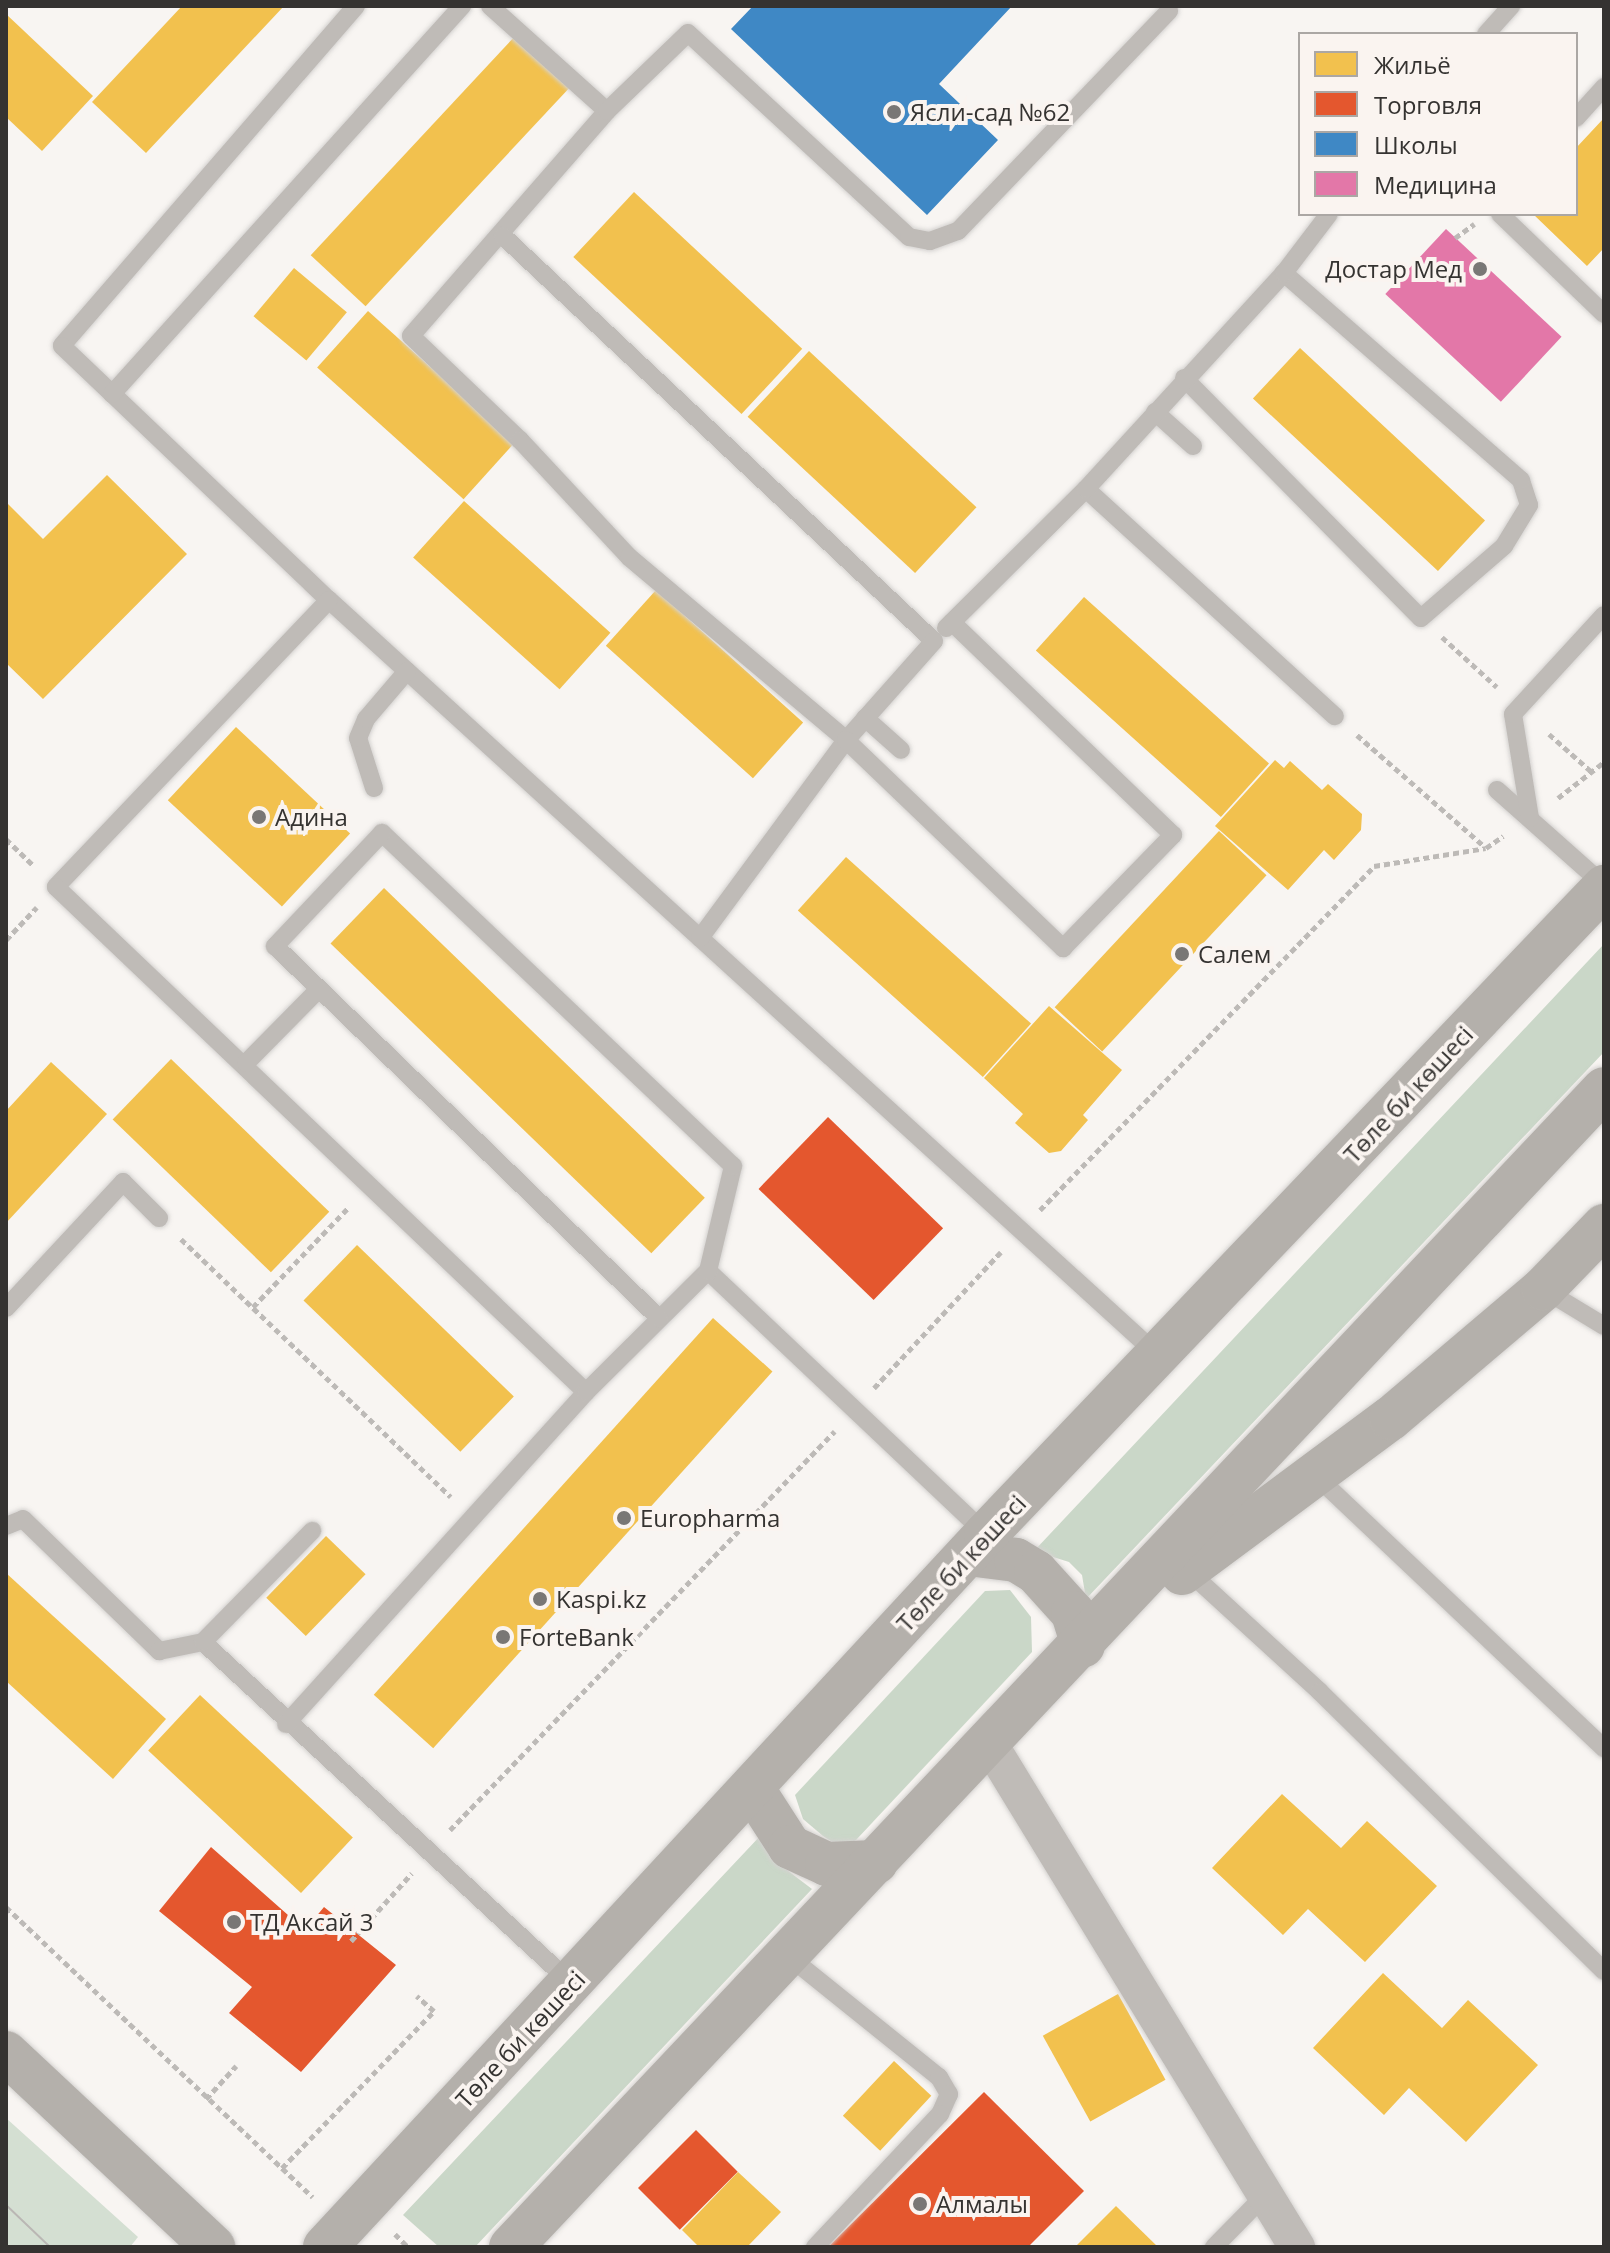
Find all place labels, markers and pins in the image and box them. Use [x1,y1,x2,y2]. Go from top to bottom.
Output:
place label: Ясли-сад №62 [910,98,1070,126]
marker: Ясли-сад №62 [885,103,903,121]
place label: Достар Мед [1325,255,1462,283]
marker: Достар Мед [1469,258,1491,280]
place label: Адина [275,803,348,831]
marker: Адина [250,808,268,826]
place label: Салем [1198,940,1271,968]
marker: Салем [1173,945,1191,963]
place label: Europharma [640,1504,780,1532]
marker: Europharma [615,1509,633,1527]
place label: Kaspi.kz [556,1585,646,1613]
marker: Kaspi.kz [531,1590,549,1608]
place label: ForteBank [519,1623,634,1651]
marker: ForteBank [494,1628,512,1646]
place label: ТД Аксай 3 [250,1908,373,1936]
marker: ТД Аксай 3 [225,1913,243,1931]
place label: Алмалы [936,2190,1028,2218]
marker: Алмалы [911,2195,929,2213]

